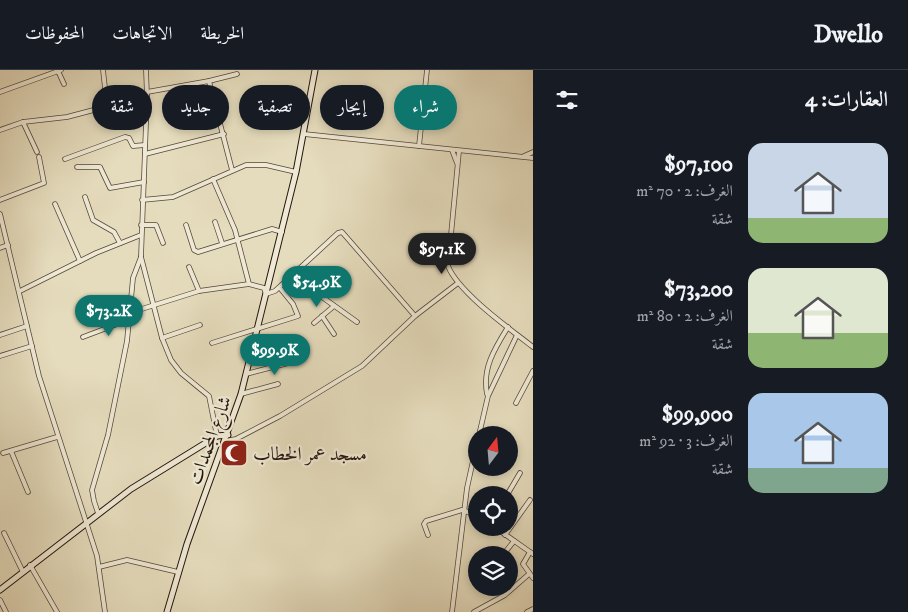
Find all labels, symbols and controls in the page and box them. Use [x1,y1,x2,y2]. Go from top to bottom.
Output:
text: Dwello [814,20,883,50]
text: المحفوظات [25,23,84,45]
text: الاتجاهات [112,23,172,45]
text: الخريطة [200,23,244,45]
chip: شقة [92,85,152,130]
chip: جديد [162,85,229,130]
chip: تصفية [239,85,310,130]
chip: إيجار [320,85,384,130]
chip: شراء [394,85,457,130]
icon: filters [553,86,581,114]
text: العقارات: 4 [805,87,888,113]
text: $97,100 [664,152,733,178]
icon: home [788,163,848,223]
text: الغرف: 2 · 70 m² [636,181,733,201]
text: شقة [712,209,733,229]
pin: $97.1K [401,232,483,275]
text: $97.1K [419,239,465,259]
pin: $54.9K [276,266,358,308]
text: $54.9K [293,272,341,292]
text: $73,200 [664,277,733,303]
icon: home [788,288,848,348]
pin: $73.2K [68,294,150,337]
text: $73.2K [86,301,132,321]
text: الغرف: 2 · 80 m² [637,306,733,326]
pin: $99.9K [234,334,316,376]
text: شقة [712,334,733,354]
text: $99.9K [251,340,299,360]
street label: شارع المجمدات [184,393,240,489]
text: $99,900 [662,402,733,428]
icon: home [788,413,848,473]
north arrow [468,426,518,476]
map controls [468,426,518,596]
text: الغرف: 3 · 92 m² [639,431,733,451]
mosque icon: مسجد عمر الخطاب [219,438,249,468]
place label: مسجد عمر الخطاب [253,443,367,466]
text: شقة [712,459,733,479]
button: locate [468,486,518,536]
button: layers [468,546,518,596]

